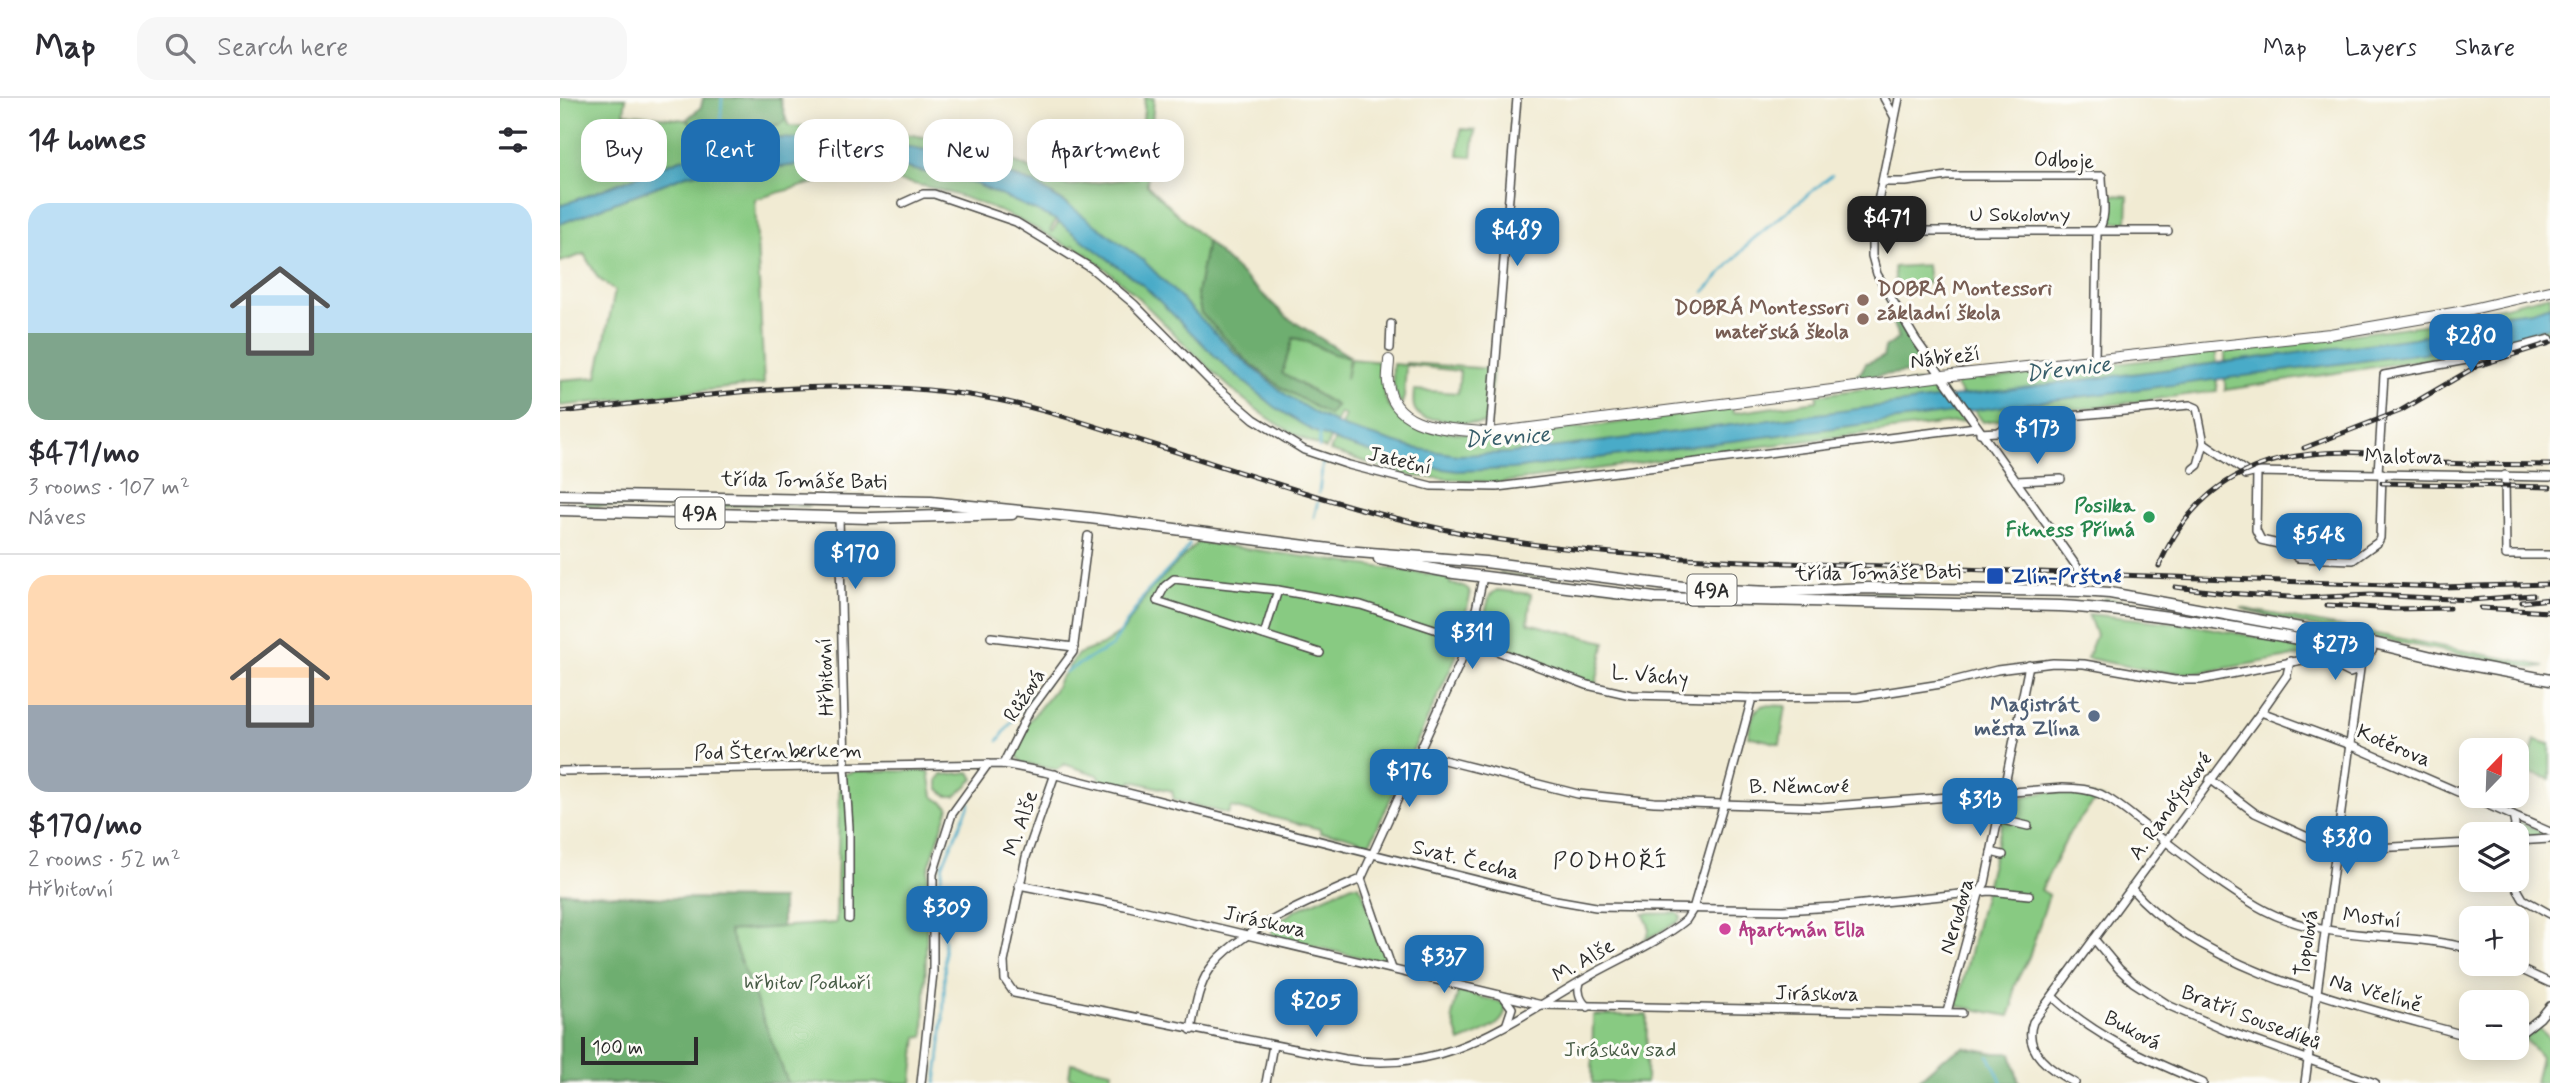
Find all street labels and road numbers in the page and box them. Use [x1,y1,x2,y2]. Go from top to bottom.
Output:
street label: Odboje [2033,145,2095,177]
street label: U Sokolovny [1970,201,2070,229]
street label: Nábřeží [1909,340,1982,376]
street label: Jateční [1365,440,1434,482]
street label: Malotova [2364,442,2443,472]
street label: třída Tomáše Bati [720,466,887,496]
road number: 49A [676,498,724,528]
street label: třída Tomáše Bati [1794,558,1961,588]
road number: 49A [1688,575,1736,606]
street label: Hřbitovní [811,637,841,717]
street label: L. Váchy [1610,659,1690,693]
street label: Růžová [997,663,1053,728]
street label: Kotěrova [2352,718,2435,774]
street label: Pod Šternberkem [694,737,862,767]
street label: A. Randýskové [2122,747,2219,866]
street label: B. Němcové [1749,773,1849,801]
street label: M. Alše [997,787,1045,860]
street label: Svat. Čecha [1409,833,1522,887]
street label: Nerudova [1933,875,1981,957]
street label: Jiráskova [1221,899,1309,945]
street label: Mostní [2341,901,2402,935]
street label: Topolová [2288,908,2326,978]
street label: M. Alše [1547,932,1620,990]
street label: Na Včelíně [2326,966,2425,1019]
street label: Jiráskova [1775,979,1859,1009]
street label: Bratří Sousedíků [2177,979,2324,1057]
street label: Buková [2099,1004,2166,1058]

